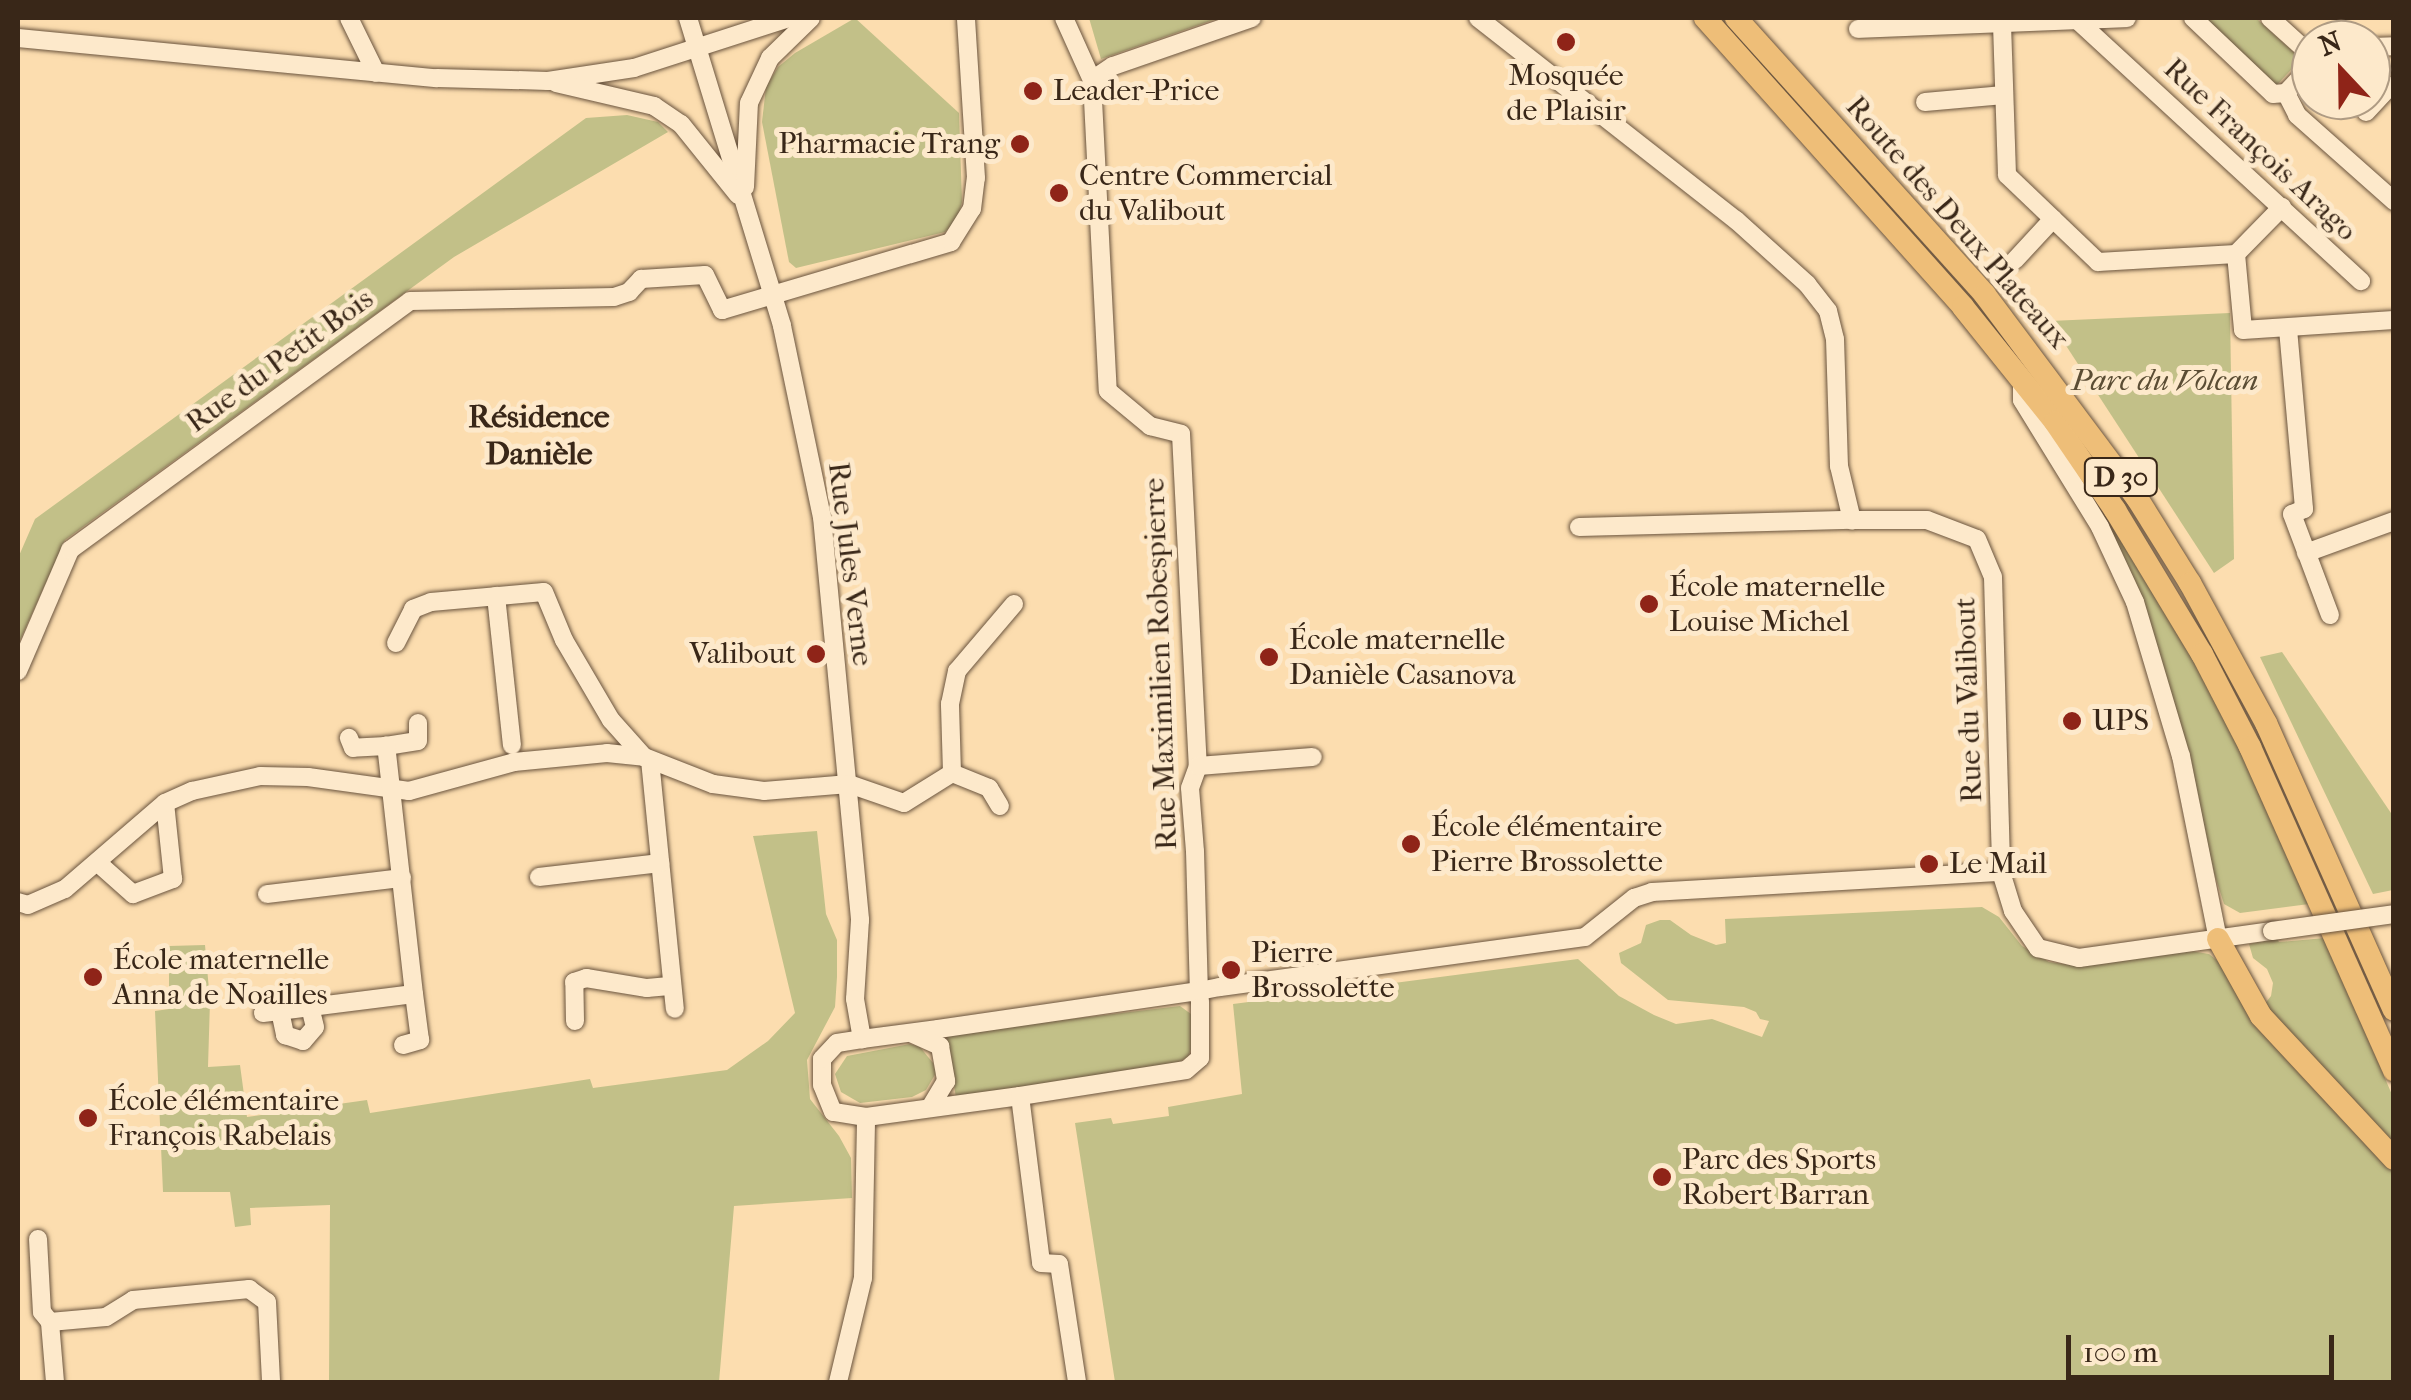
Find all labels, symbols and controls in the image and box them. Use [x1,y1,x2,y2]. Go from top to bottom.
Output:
north arrow [2291,20,2391,120]
text: N [2314,24,2346,63]
marker: Mosquée de Plaisir [1555,31,1577,53]
street label: Rue François Arago [2156,51,2364,249]
place label: Mosquée de Plaisir [1506,58,1626,128]
place label: Leader-Price [1053,73,1219,109]
marker: Leader-Price [1022,80,1044,102]
street label: Route des Deux Plateaux [1838,89,2076,357]
place label: Pharmacie Trang [778,126,1000,162]
marker: Pharmacie Trang [1009,133,1031,155]
place label: Centre Commercial du Valibout [1079,158,1333,228]
marker: Centre Commercial du Valibout [1048,182,1070,204]
street label: Rue du Petit Bois [180,281,380,441]
park label: Parc du Volcan [2072,363,2258,399]
district label: Résidence Danièle [468,399,610,474]
road number: D 30 [2084,454,2158,500]
street label: Rue Jules Verne [820,460,880,668]
street label: Rue Maximilien Robespierre [1137,477,1185,851]
place label: École maternelle Louise Michel [1669,569,1885,640]
marker: École maternelle Louise Michel [1638,593,1660,615]
street label: Rue du Valibout [1947,597,1991,803]
place label: École maternelle Danièle Casanova [1289,622,1515,692]
place label: Valibout [689,636,796,672]
marker: Valibout [805,643,827,665]
marker: École maternelle Danièle Casanova [1258,646,1280,668]
place label: UPS [2092,703,2149,739]
marker: UPS [2061,710,2083,732]
place label: École élémentaire Pierre Brossolette [1431,809,1663,880]
marker: École élémentaire Pierre Brossolette [1400,833,1422,855]
place label: Le Mail [1949,846,2047,882]
marker: Le Mail [1918,853,1940,875]
place label: Pierre Brossolette [1251,935,1395,1006]
place label: École maternelle Anna de Noailles [113,942,329,1012]
marker: Pierre Brossolette [1220,959,1242,981]
marker: École maternelle Anna de Noailles [82,966,104,988]
place label: École élémentaire François Rabelais [108,1083,339,1154]
marker: École élémentaire François Rabelais [77,1107,99,1129]
place label: Parc des Sports Robert Barran [1682,1142,1876,1212]
marker: Parc des Sports Robert Barran [1651,1166,1673,1188]
scale bar [2071,1315,2338,1377]
text: 100 m [2083,1335,2158,1370]

